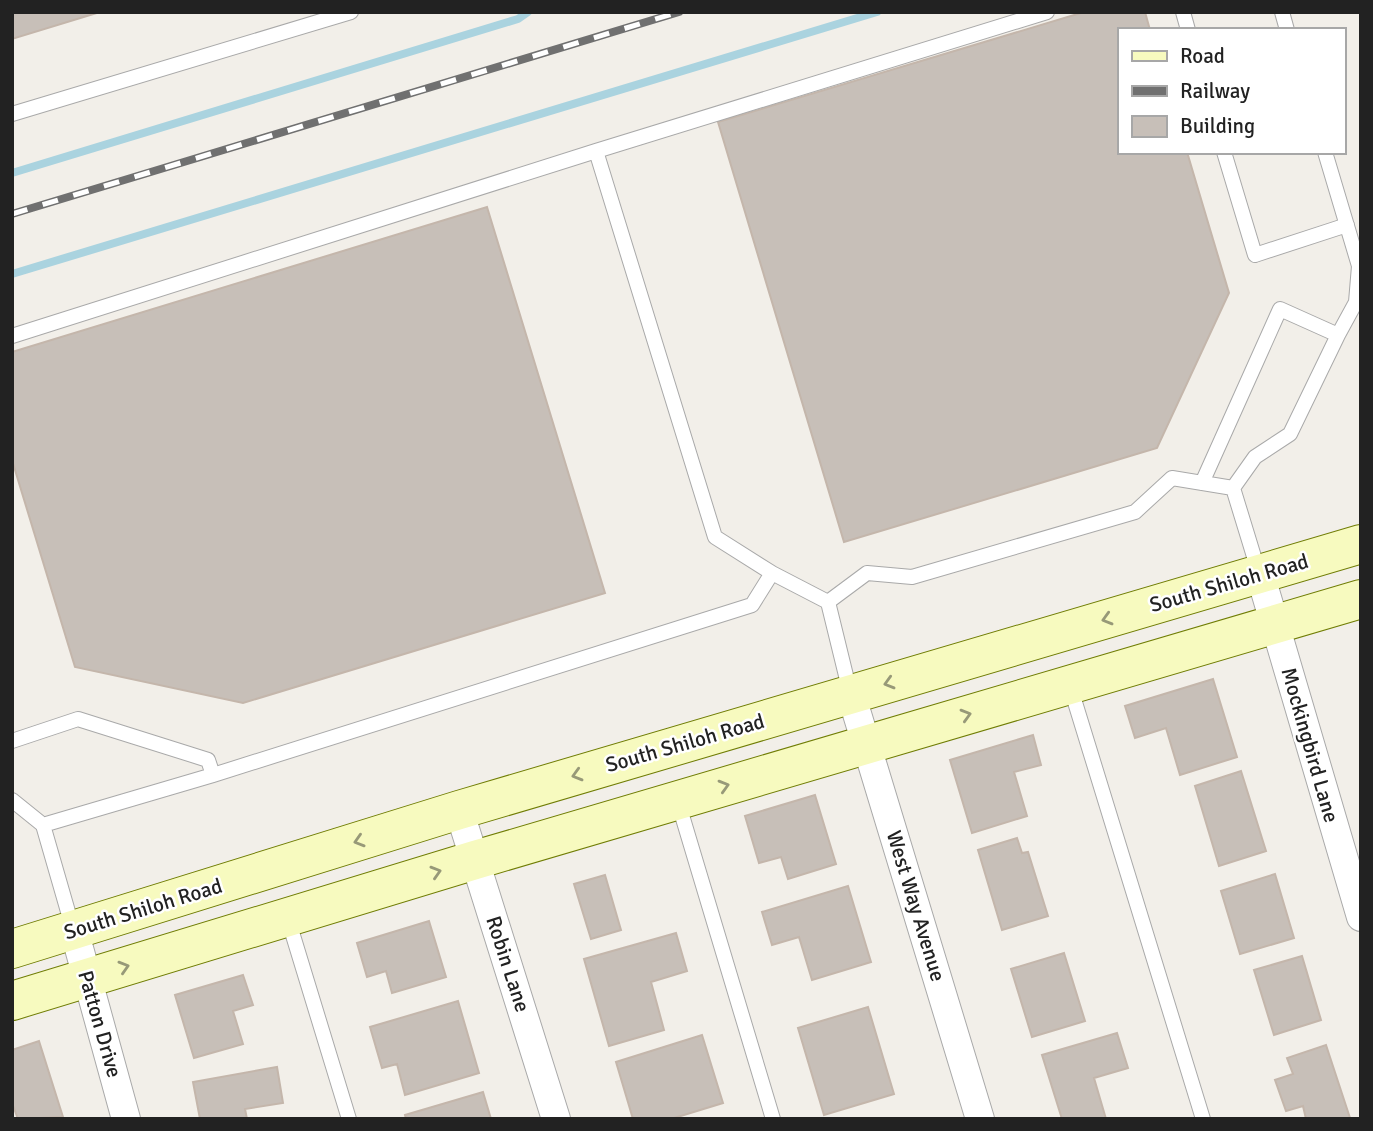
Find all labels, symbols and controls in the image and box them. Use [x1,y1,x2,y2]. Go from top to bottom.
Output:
legend [1118,28,1345,154]
text: Road [1180,43,1225,69]
text: Railway [1180,78,1250,104]
text: Building [1180,113,1255,139]
street label: South Shiloh Road [1147,548,1311,618]
one-way arrow [1102,610,1114,625]
street label: Mockingbird Lane [1275,665,1345,825]
one-way arrow [883,675,895,689]
street label: South Shiloh Road [603,708,767,778]
one-way arrow [960,709,972,723]
one-way arrow [571,766,583,781]
one-way arrow [718,780,730,795]
street label: West Way Avenue [881,827,951,985]
one-way arrow [353,833,366,847]
one-way arrow [429,866,441,880]
street label: South Shiloh Road [61,873,225,945]
street label: Robin Lane [480,913,536,1015]
one-way arrow [118,961,130,976]
street label: Patton Drive [72,967,128,1081]

